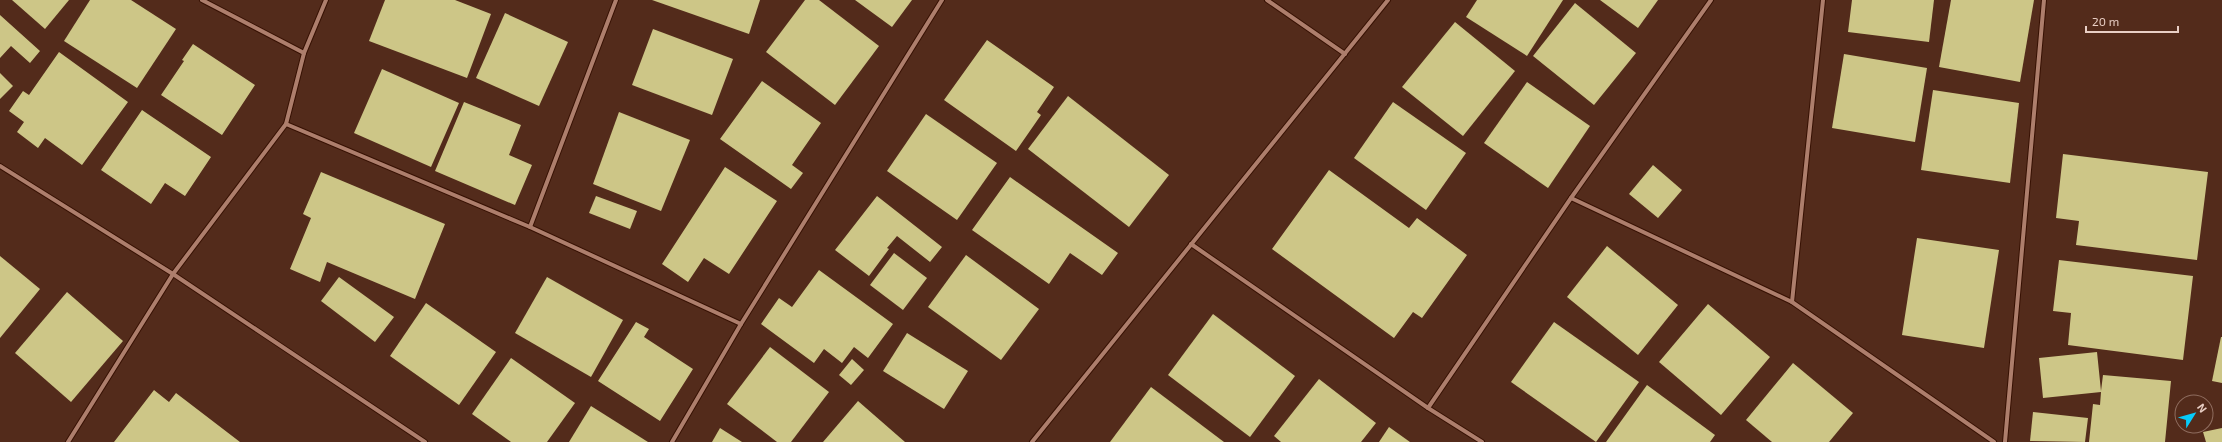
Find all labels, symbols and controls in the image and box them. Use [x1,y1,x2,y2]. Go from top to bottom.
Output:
scale bar [2086,8,2178,34]
text: 20 m [2092,14,2119,28]
north arrow [2174,394,2214,434]
text: N [2195,401,2210,415]

